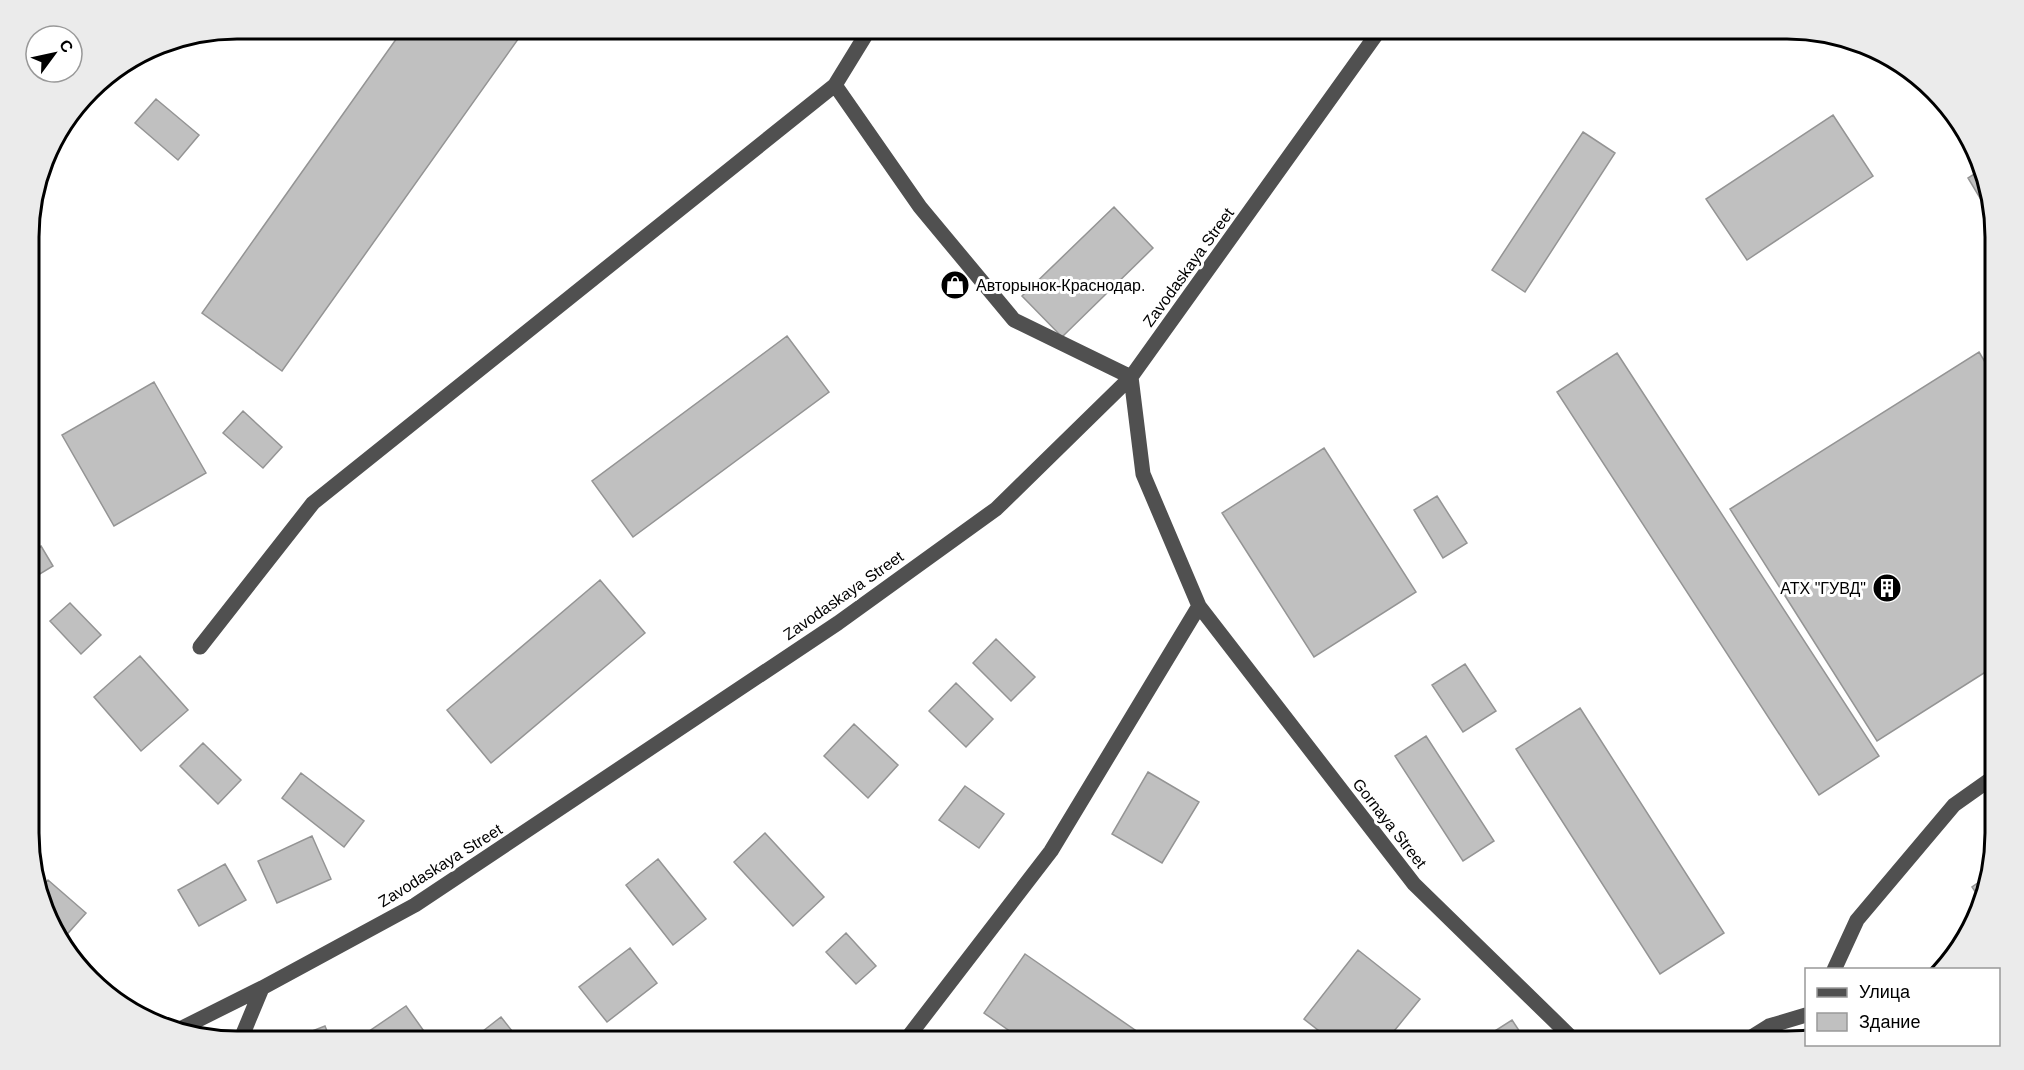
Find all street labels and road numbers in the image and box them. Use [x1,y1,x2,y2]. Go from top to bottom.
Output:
street label: Zavodaskaya Street [1140,204,1237,330]
street label: Zavodaskaya Street [780,547,907,643]
street label: Gornaya Street [1350,775,1430,872]
street label: Zavodaskaya Street [375,820,506,910]

